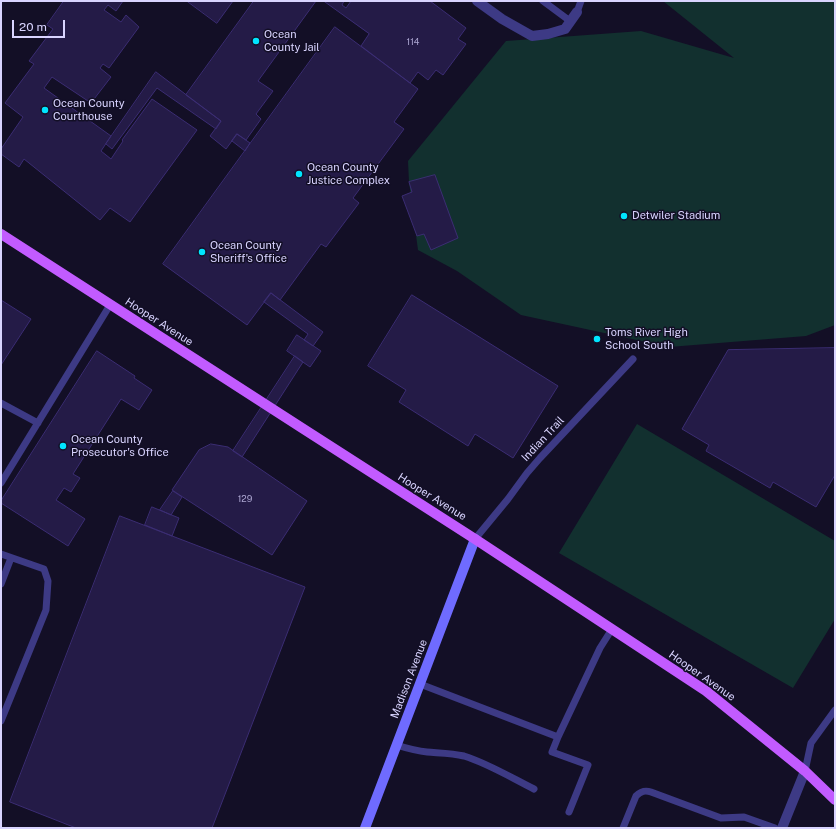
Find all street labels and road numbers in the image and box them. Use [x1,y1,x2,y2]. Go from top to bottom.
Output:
street label: Hooper Avenue [123,295,195,349]
street label: Indian Trail [519,414,567,464]
street label: Hooper Avenue [395,471,469,523]
street label: Madison Avenue [388,638,430,720]
street label: Hooper Avenue [666,648,738,704]

